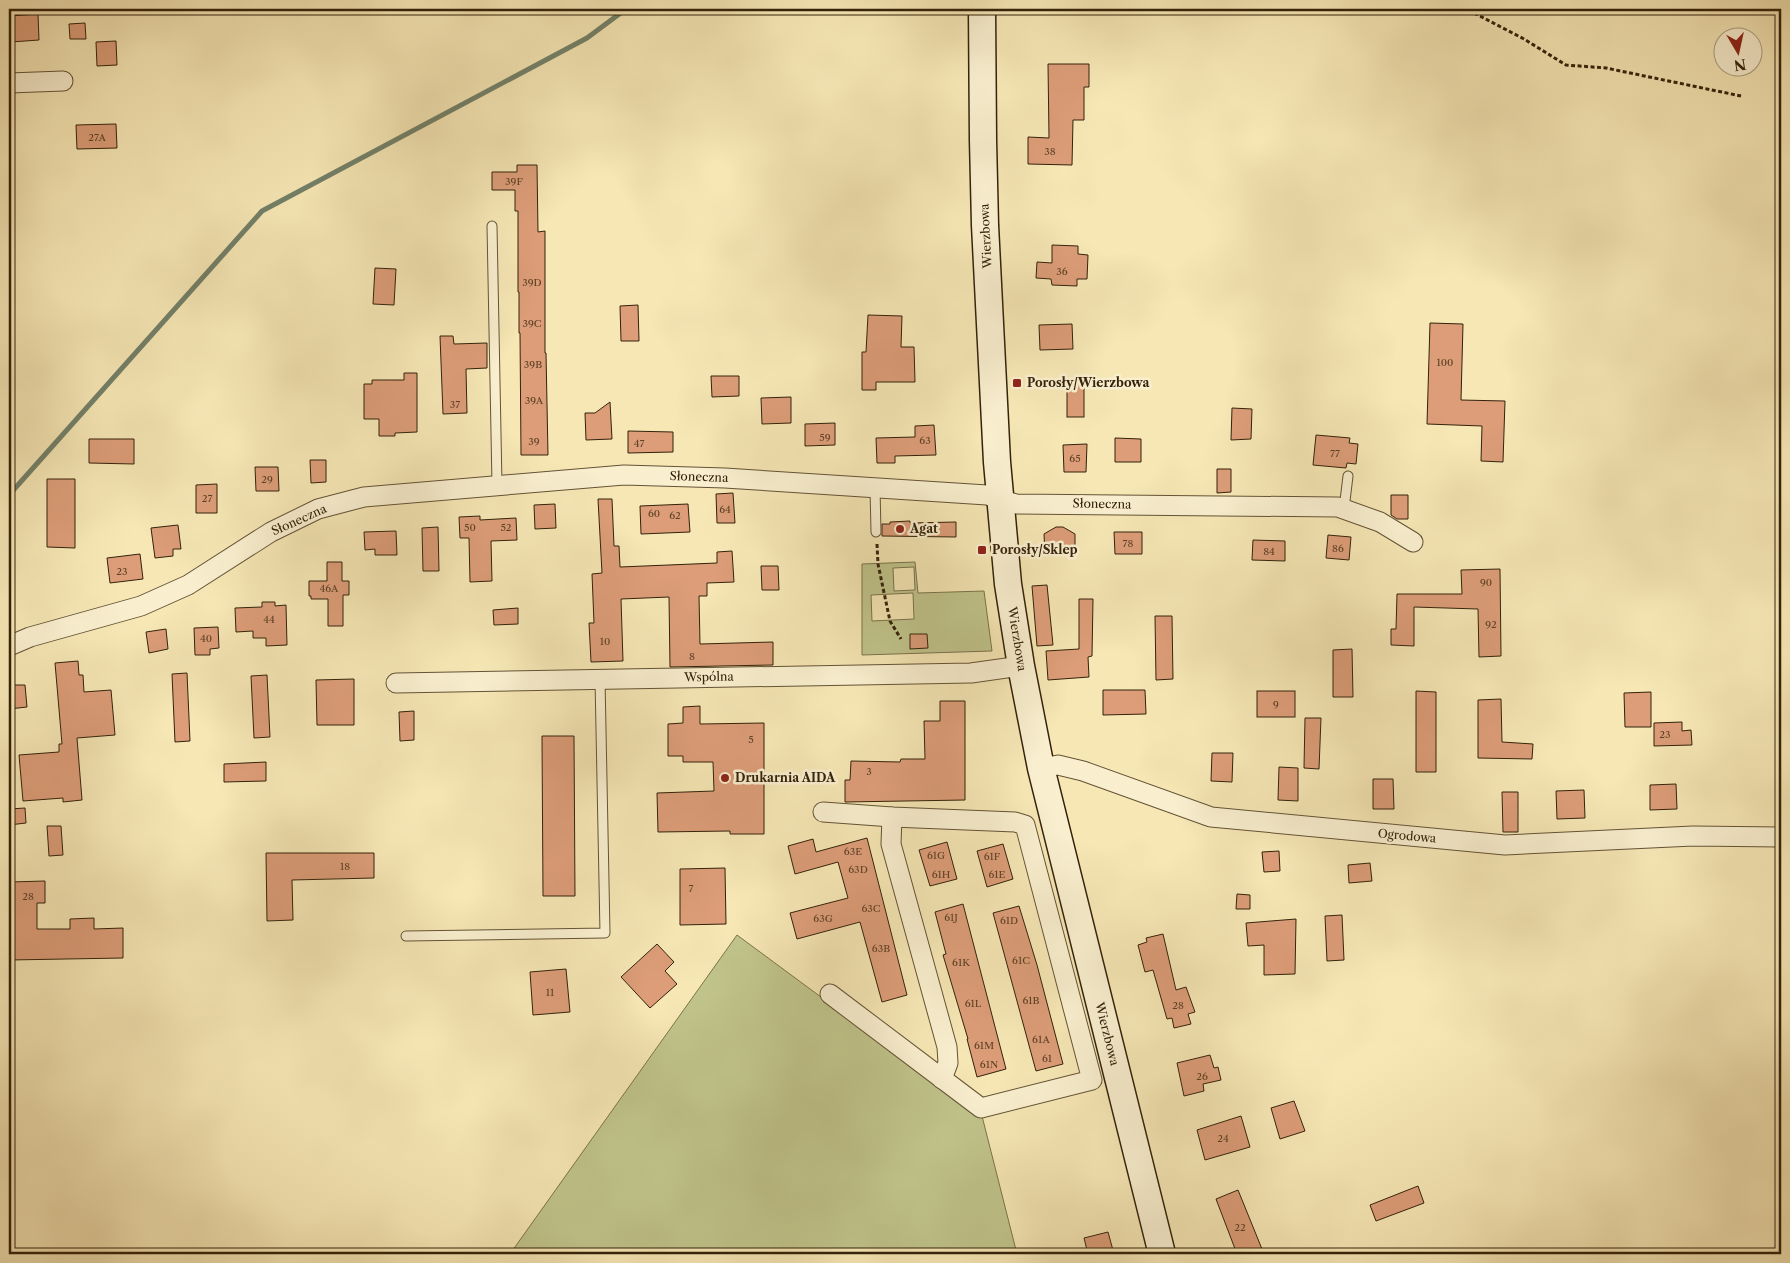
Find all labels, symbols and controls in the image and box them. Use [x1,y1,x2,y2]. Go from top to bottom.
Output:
north arrow [1712,28,1762,78]
text: N [1733,55,1747,75]
house number: 27A [88,131,106,144]
house number: 38 [1044,145,1056,158]
house number: 39F [505,175,523,188]
street label: Wierzbowa [976,203,995,270]
house number: 36 [1056,265,1068,278]
house number: 39D [522,276,542,289]
house number: 39C [522,317,542,330]
house number: 100 [1437,356,1453,369]
house number: 39B [524,358,542,371]
place label: Porosły/Wierzbowa [1027,375,1150,390]
marker: Porosły/Wierzbowa [1011,377,1023,389]
house number: 39A [525,394,544,407]
house number: 37 [450,398,460,411]
house number: 59 [819,431,831,444]
house number: 63 [919,434,931,447]
house number: 39 [528,435,540,448]
house number: 47 [634,437,644,450]
house number: 77 [1330,447,1340,460]
house number: 65 [1069,452,1081,465]
street label: Słoneczna [669,468,729,485]
house number: 29 [261,473,273,486]
house number: 27 [202,492,212,505]
street label: Słoneczna [1073,495,1132,512]
street label: Słoneczna [269,500,329,538]
house number: 64 [719,503,731,516]
house number: 60 [648,507,660,520]
house number: 62 [669,509,681,522]
house number: 50 [464,521,476,534]
house number: 52 [500,521,512,534]
place label: Agat [909,521,938,536]
marker: Agat [894,523,906,535]
house number: 78 [1123,537,1133,550]
place label: Porosły/Sklep [992,542,1078,557]
house number: 86 [1332,542,1344,555]
marker: Porosły/Sklep [976,544,988,556]
house number: 84 [1263,545,1275,558]
house number: 23 [116,565,128,578]
house number: 90 [1480,576,1492,589]
house number: 46A [319,582,339,595]
street label: Wierzbowa [1005,605,1030,673]
house number: 44 [263,613,275,626]
house number: 92 [1485,618,1497,631]
house number: 40 [200,632,212,645]
house number: 10 [600,635,610,648]
house number: 8 [689,650,695,663]
street label: Wspólna [683,669,735,684]
house number: 9 [1273,698,1279,711]
house number: 23 [1659,728,1671,741]
house number: 5 [748,733,754,746]
house number: 3 [866,765,872,778]
place label: Drukarnia AIDA [735,770,836,785]
marker: Drukarnia AIDA [719,772,731,784]
street label: Ogrodowa [1377,825,1438,846]
house number: 63E [844,845,862,858]
house number: 61G [927,849,945,862]
house number: 61F [984,850,1001,863]
house number: 18 [340,860,350,873]
house number: 63D [848,863,868,876]
house number: 61H [932,868,951,881]
house number: 61E [989,868,1006,881]
house number: 7 [689,882,694,895]
house number: 28 [22,890,34,903]
house number: 63C [861,902,881,915]
house number: 61J [944,911,958,924]
house number: 63G [813,912,833,925]
house number: 61D [1000,914,1018,927]
house number: 63B [872,942,890,955]
house number: 61C [1012,954,1030,967]
house number: 61K [952,956,971,969]
house number: 11 [546,986,555,999]
house number: 61B [1022,994,1040,1007]
house number: 61L [965,997,982,1010]
house number: 28 [1172,999,1184,1012]
street label: Wierzbowa [1092,1000,1123,1068]
house number: 61A [1032,1033,1051,1046]
house number: 61M [974,1039,994,1052]
house number: 61 [1042,1052,1053,1065]
house number: 61N [980,1058,998,1071]
house number: 26 [1196,1070,1208,1083]
house number: 24 [1217,1132,1229,1145]
house number: 22 [1234,1221,1246,1234]

